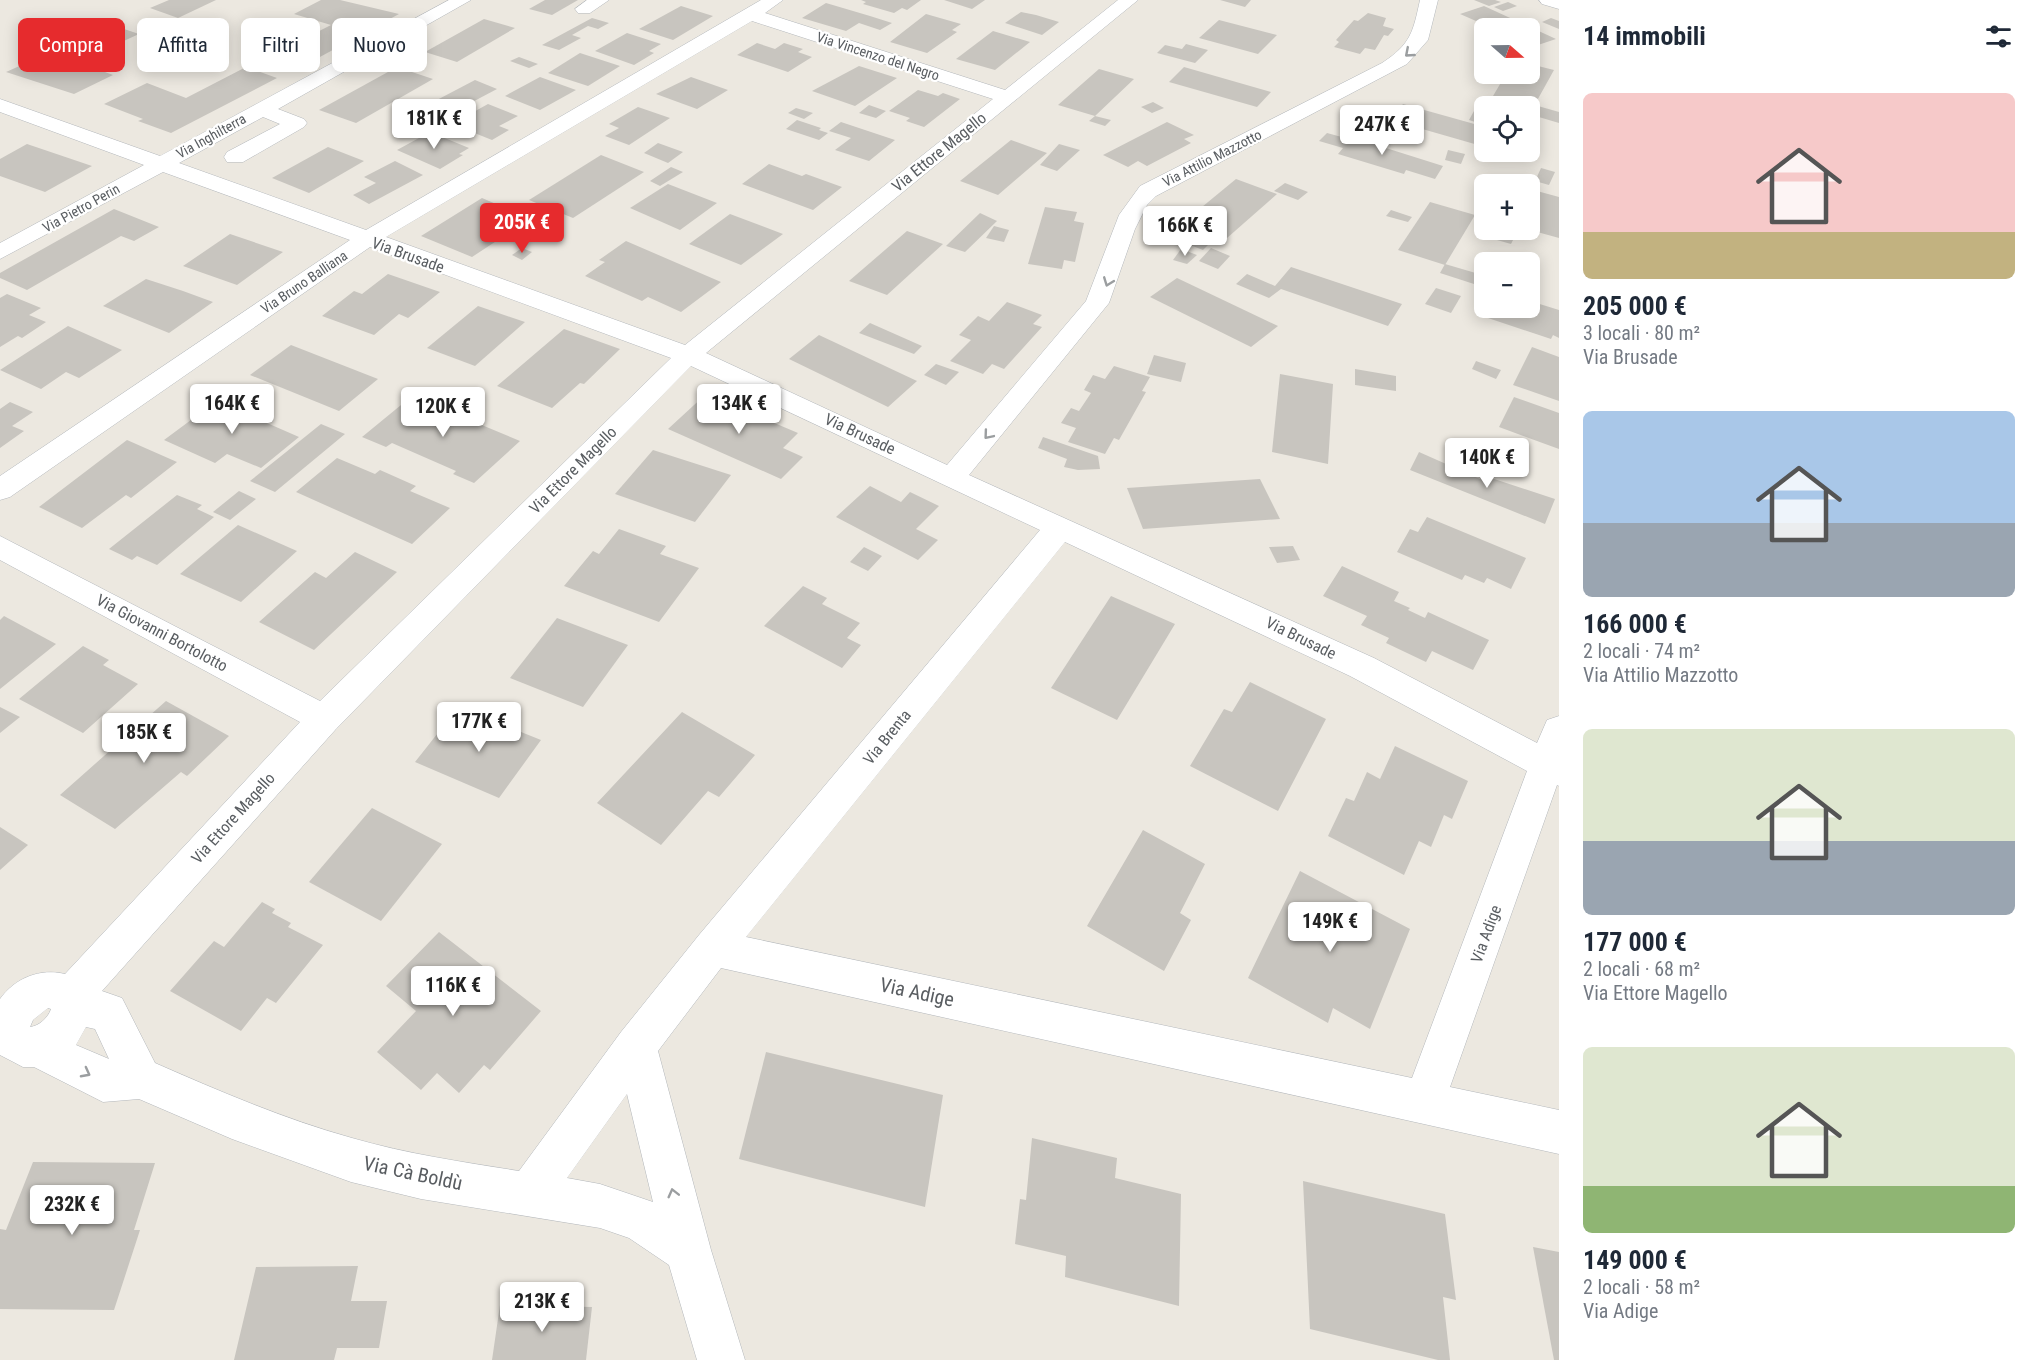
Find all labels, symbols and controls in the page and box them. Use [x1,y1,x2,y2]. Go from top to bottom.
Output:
chip: Compra [18,18,125,72]
chip: Affitta [137,18,229,72]
chip: Filtri [241,18,320,72]
chip: Nuovo [332,18,427,72]
north arrow [1474,18,1540,84]
map controls [1474,18,1540,318]
icon: filters [1982,20,2015,53]
text: 14 immobili [1583,21,1706,51]
street label: Via Vincenzo del Negro [815,29,941,83]
one-way arrow [1405,46,1415,57]
button: locate [1474,96,1540,162]
pin: 181K € [385,99,483,150]
pin: 247K € [1333,105,1431,156]
text: 181K € [406,106,462,130]
street label: Via Ettore Magello [888,108,990,196]
street label: Via Inghilterra [173,110,249,162]
text: 247K € [1354,112,1410,136]
street label: Via Attilio Mazzotto [1160,126,1264,190]
icon: home [1745,132,1853,240]
button: + [1474,174,1540,240]
street label: Via Pietro Perin [40,180,122,236]
pin: 205K € [473,203,571,254]
pin: 166K € [1136,206,1234,257]
text: 205K € [494,210,550,234]
text: 166K € [1157,213,1213,237]
street label: Via Brusade [369,233,447,277]
street label: Via Bruno Balliana [258,247,350,317]
button: − [1474,252,1540,318]
one-way arrow [1102,276,1115,286]
text: 205 000 € [1583,291,1687,321]
text: 3 locali · 80 m² [1583,321,1700,345]
text: Via Brusade [1583,345,1678,369]
pin: 164K € [183,384,281,435]
pin: 134K € [690,384,788,435]
pin: 120K € [394,387,492,438]
text: 164K € [204,391,260,415]
text: 134K € [711,391,767,415]
text: 120K € [415,394,471,418]
street label: Via Brusade [822,409,898,459]
street label: Via Ettore Magello [525,422,621,518]
one-way arrow [984,428,995,439]
pin: 140K € [1438,438,1536,489]
text: 140K € [1459,445,1515,469]
icon: home [1745,450,1853,558]
street label: Via Giovanni Bortolotto [93,590,231,676]
text: 166 000 € [1583,609,1687,639]
street label: Via Brusade [1263,613,1339,663]
text: 2 locali · 74 m² [1583,639,1700,663]
text: Via Attilio Mazzotto [1583,663,1738,687]
pin: 177K € [430,702,528,753]
street label: Via Brenta [859,706,915,768]
text: 177K € [451,709,507,733]
pin: 185K € [95,713,193,764]
text: 185K € [116,720,172,744]
icon: home [1745,768,1853,876]
street label: Via Ettore Magello [187,769,279,867]
pin: 149K € [1281,902,1379,953]
street label: Via Adige [1467,902,1505,966]
text: 149K € [1302,909,1358,933]
text: 177 000 € [1583,927,1687,957]
text: 2 locali · 68 m² [1583,957,1700,981]
pin: 116K € [404,966,502,1017]
street label: Via Adige [878,972,956,1012]
text: 116K € [425,973,481,997]
text: Via Ettore Magello [1583,981,1728,1005]
one-way arrow [80,1066,90,1077]
icon: home [1745,1086,1853,1194]
street label: Via Cà Boldù [361,1151,465,1195]
pin: 232K € [23,1185,121,1236]
one-way arrow [668,1189,681,1199]
text: 232K € [44,1192,100,1216]
text: 149 000 € [1583,1245,1687,1275]
text: 2 locali · 58 m² [1583,1275,1700,1299]
pin: 213K € [493,1282,591,1333]
text: 213K € [514,1289,570,1313]
text: Via Adige [1583,1299,1658,1323]

